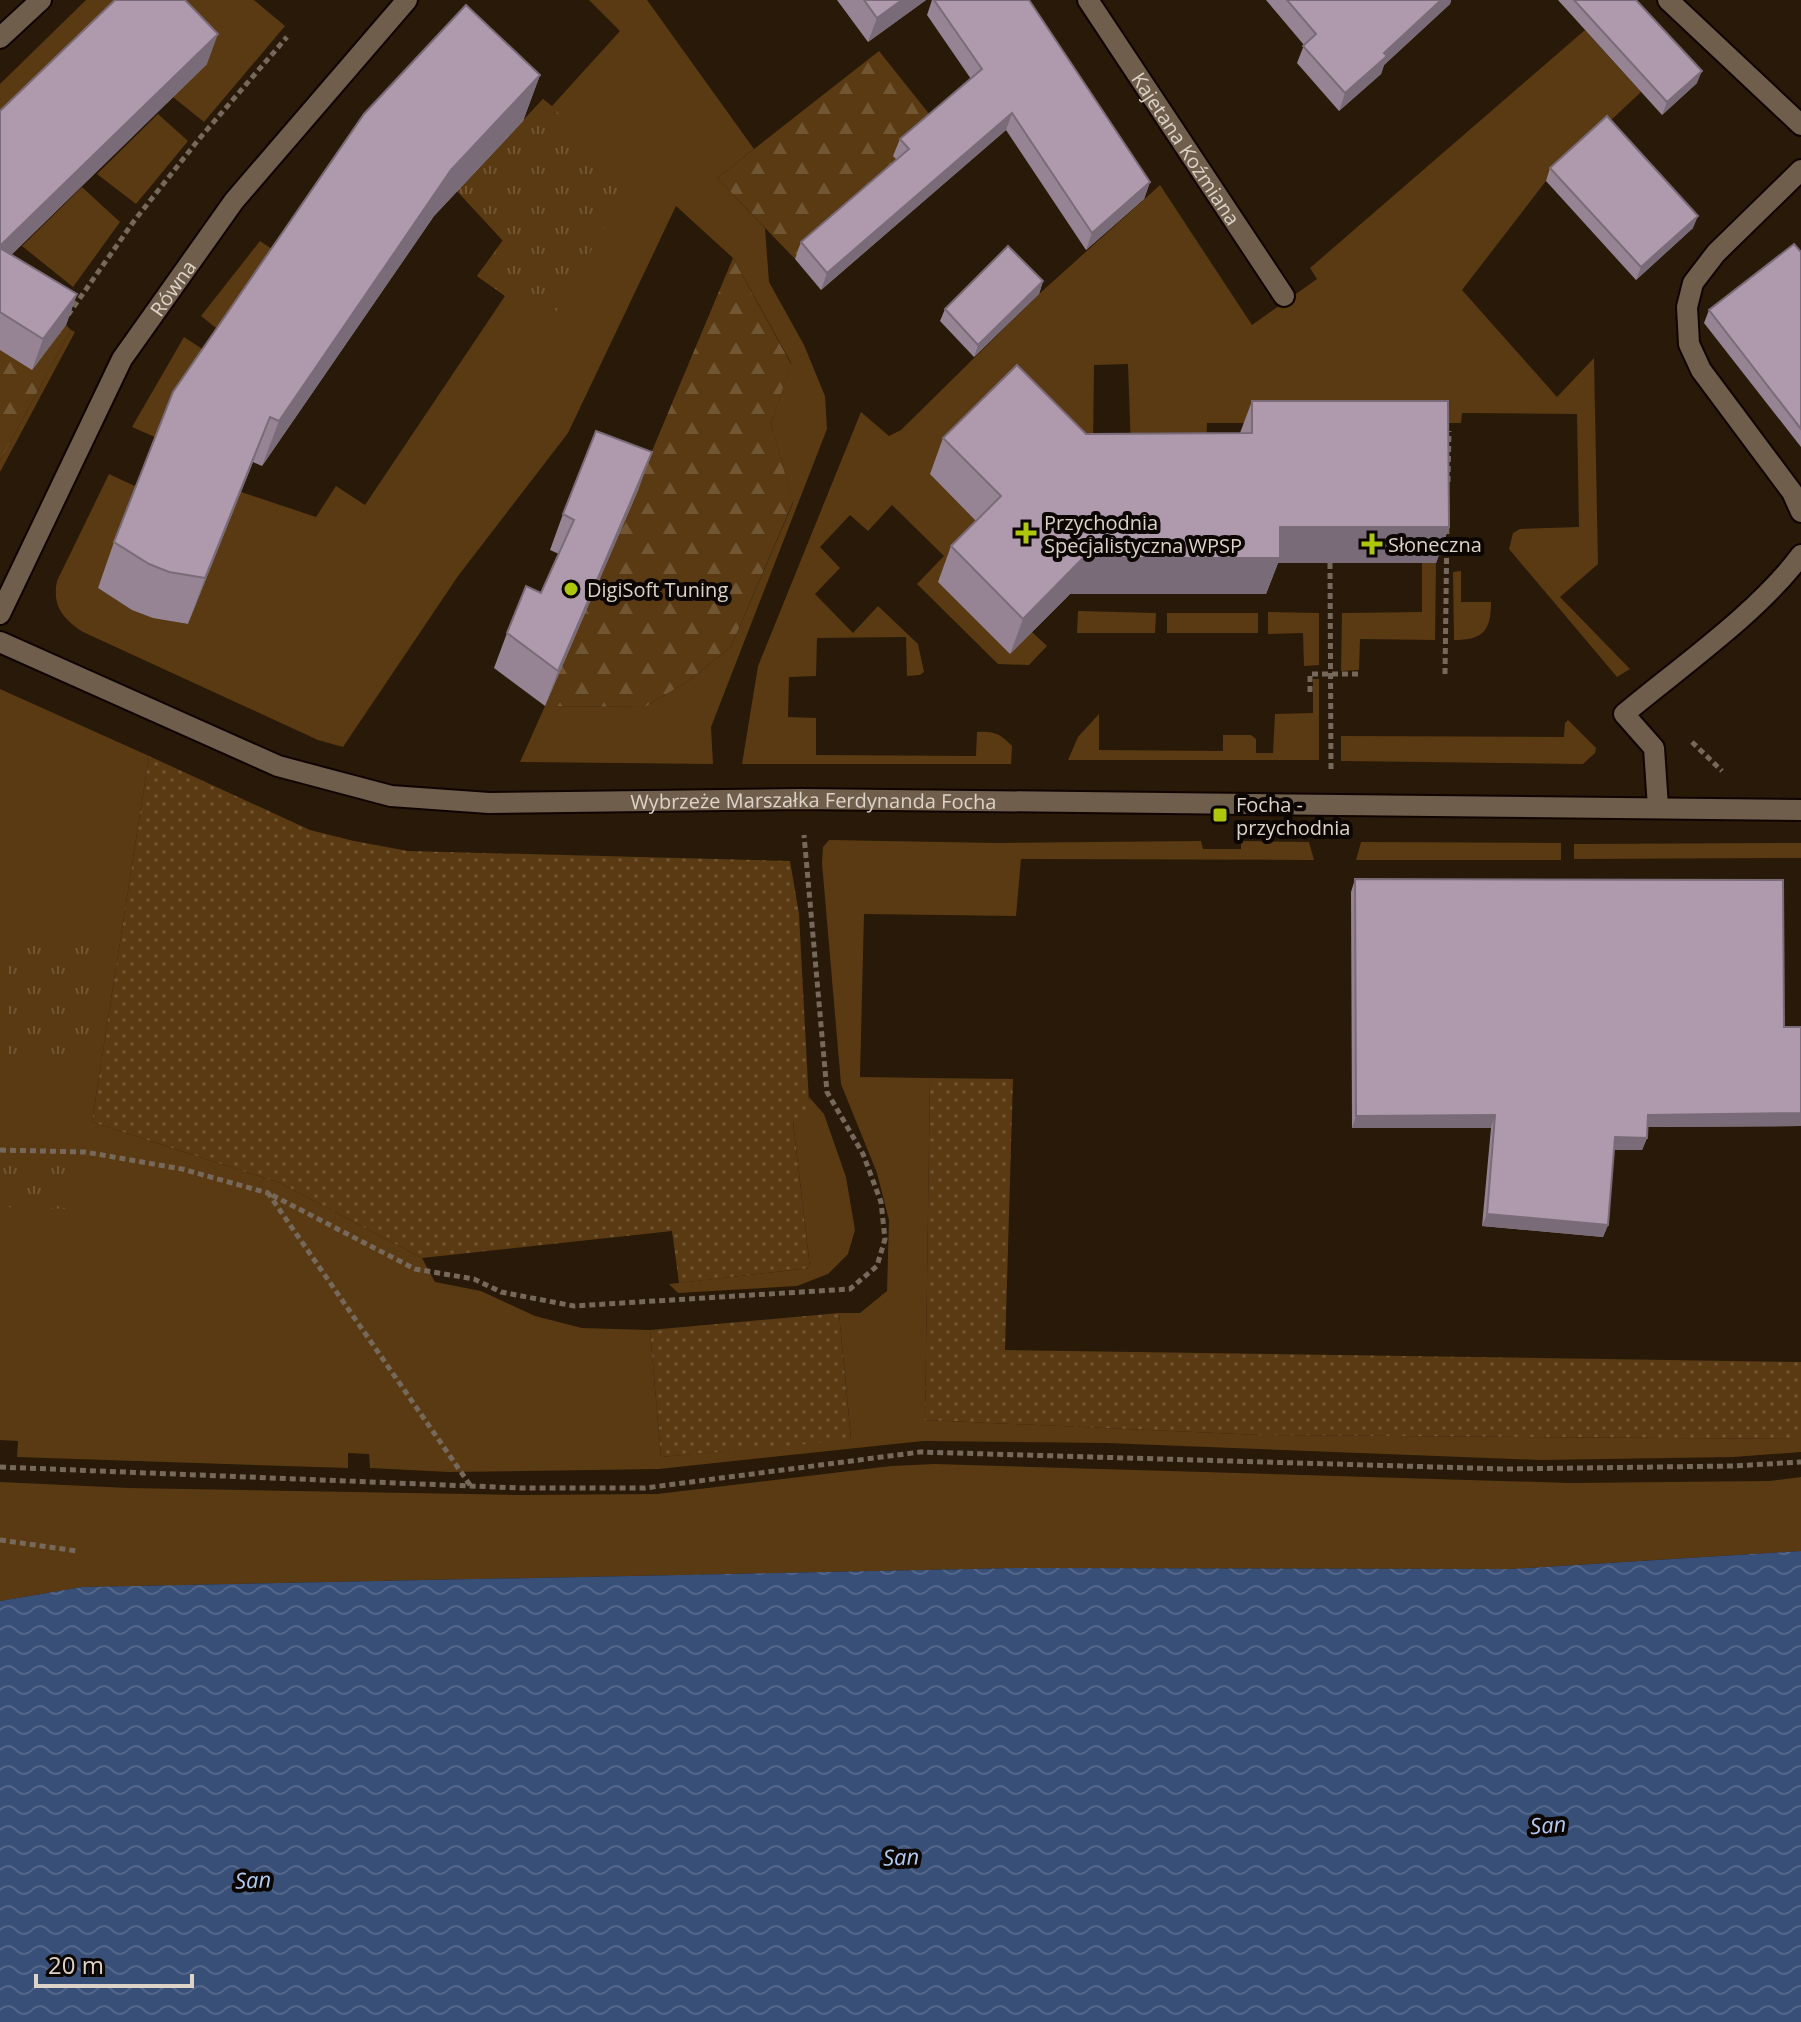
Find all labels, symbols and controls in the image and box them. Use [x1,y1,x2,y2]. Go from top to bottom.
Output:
street label: Kajetana Koźmiana [1126,67,1247,230]
street label: Równa [143,254,202,321]
place label: Przychodnia Specjalistyczna WPSP [1044,509,1242,559]
marker: Przychodnia Specjalistyczna WPSP [1015,522,1037,544]
place label: Słoneczna [1388,531,1482,558]
marker: Słoneczna [1363,535,1381,553]
place label: DigiSoft Tuning [587,576,728,603]
marker: DigiSoft Tuning [562,580,580,598]
street label: Wybrzeże Marszałka Ferdynanda Focha [630,785,997,815]
place label: Focha - przychodnia [1236,791,1350,841]
marker: Focha - przychodnia [1211,806,1229,824]
water label: San [1529,1808,1567,1840]
water label: San [882,1840,920,1872]
water label: San [234,1863,272,1895]
scale bar [36,1938,192,1988]
text: 20 m [48,1948,104,1981]

